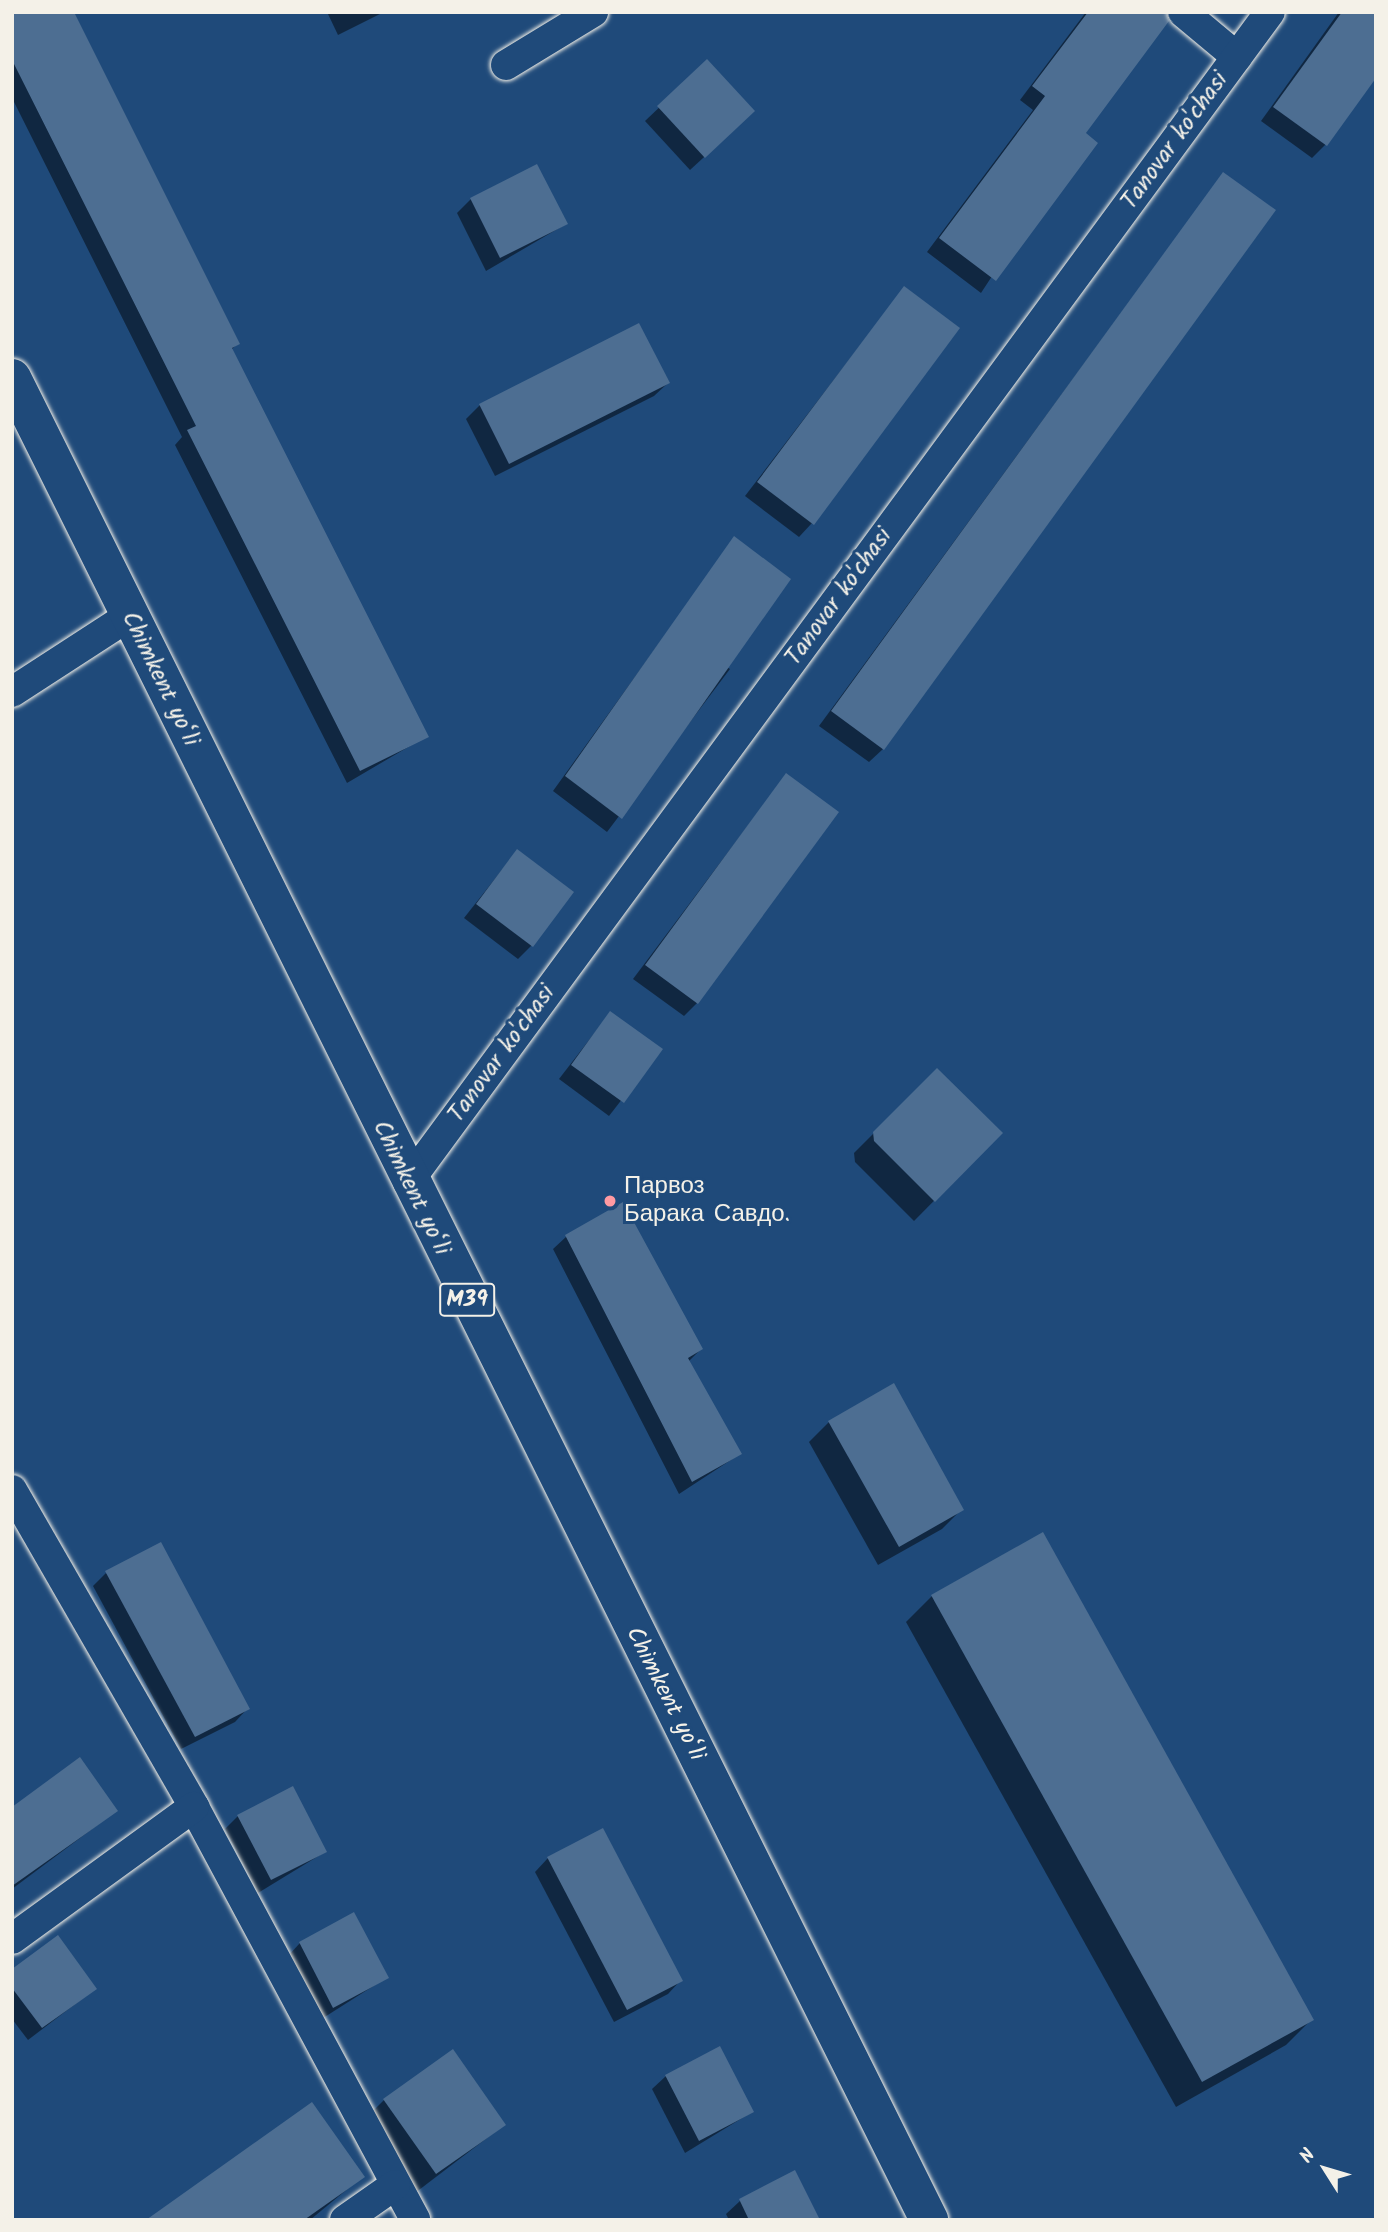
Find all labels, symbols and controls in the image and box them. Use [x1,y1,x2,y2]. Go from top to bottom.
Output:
street label: Tanovar ko'chasi [1115,67,1235,215]
street label: Tanovar ko'chasi [779,523,899,671]
street label: Chimkent yo‘li [115,607,205,751]
street label: Tanovar ko'chasi [442,980,562,1128]
street label: Chimkent yo‘li [366,1116,456,1260]
place label: Парвоз Барака Савдо. [624,1173,790,1229]
marker: Парвоз Барака Савдо. [602,1193,618,1209]
road number: M39 [439,1280,495,1320]
street label: Chimkent yo‘li [619,1622,711,1766]
north arrow [1290,2134,1360,2204]
text: N [1293,2143,1324,2170]

